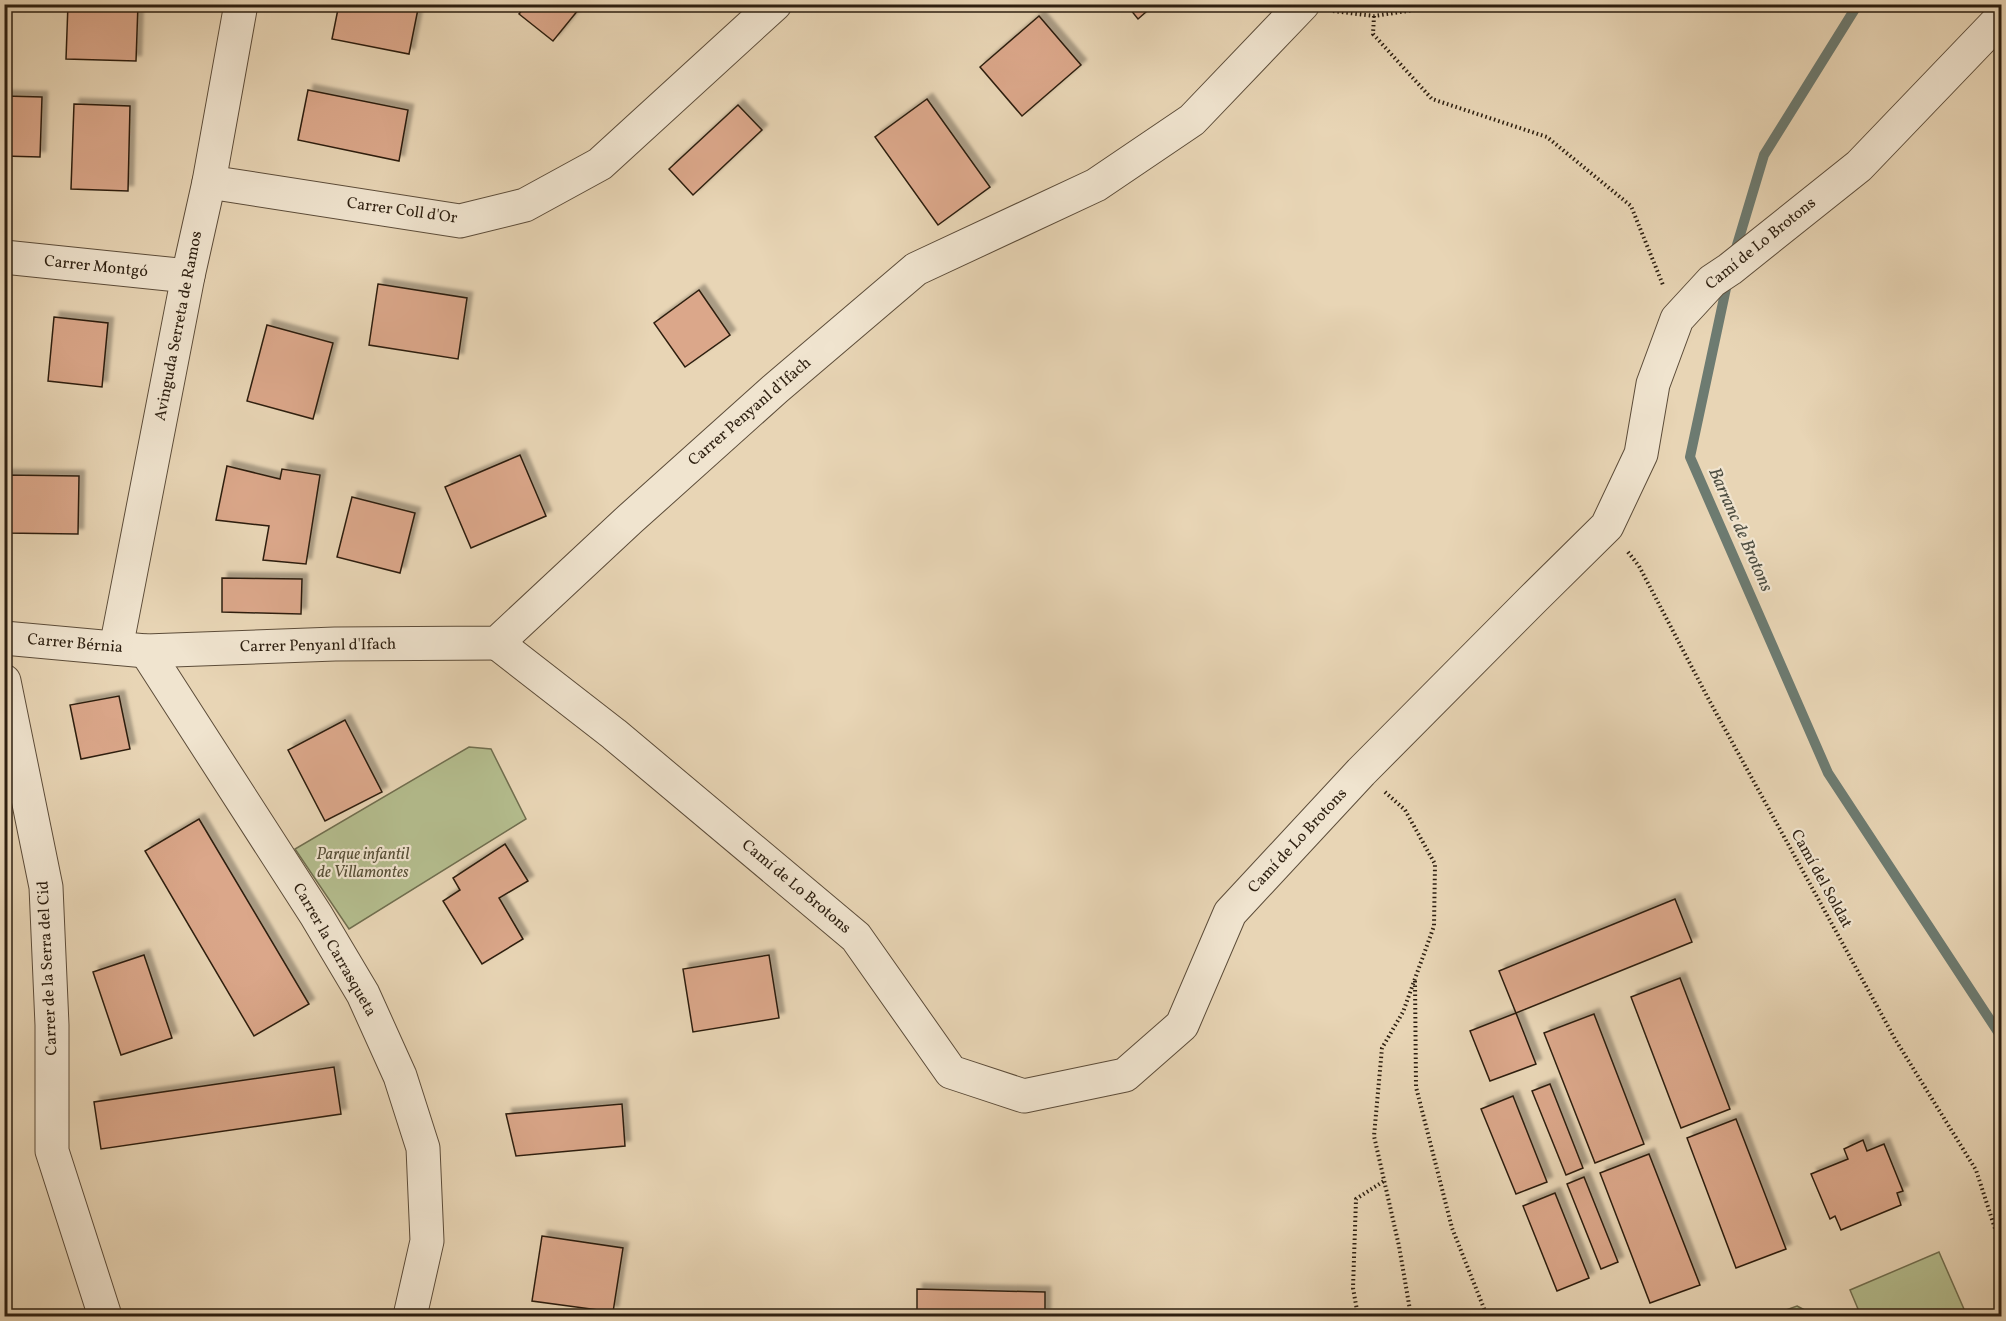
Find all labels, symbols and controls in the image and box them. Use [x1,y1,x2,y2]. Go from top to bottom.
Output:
street label: Carrer Coll d'Or [345,192,459,230]
street label: Camí de Lo Brotons [1701,192,1821,296]
street label: Avinguda Serreta de Ramos [150,229,208,423]
street label: Carrer Montgó [43,251,149,283]
street label: Carrer Penyanl d'Ifach [684,352,816,472]
water label: Barranc de Brotons [1701,464,1779,596]
street label: Carrer Bérnia [26,629,124,659]
street label: Carrer Penyanl d'Ifach [240,634,396,658]
street label: Camí de Lo Brotons [1243,783,1353,898]
street label: Camí del Soldat [1785,826,1857,933]
street label: Camí de Lo Brotons [737,835,856,939]
park label: Parque infantil de Villamontes [317,844,409,884]
street label: Carrer la Carrasqueta [287,879,381,1021]
street label: Carrer de la Serra del Cid [32,880,64,1056]

